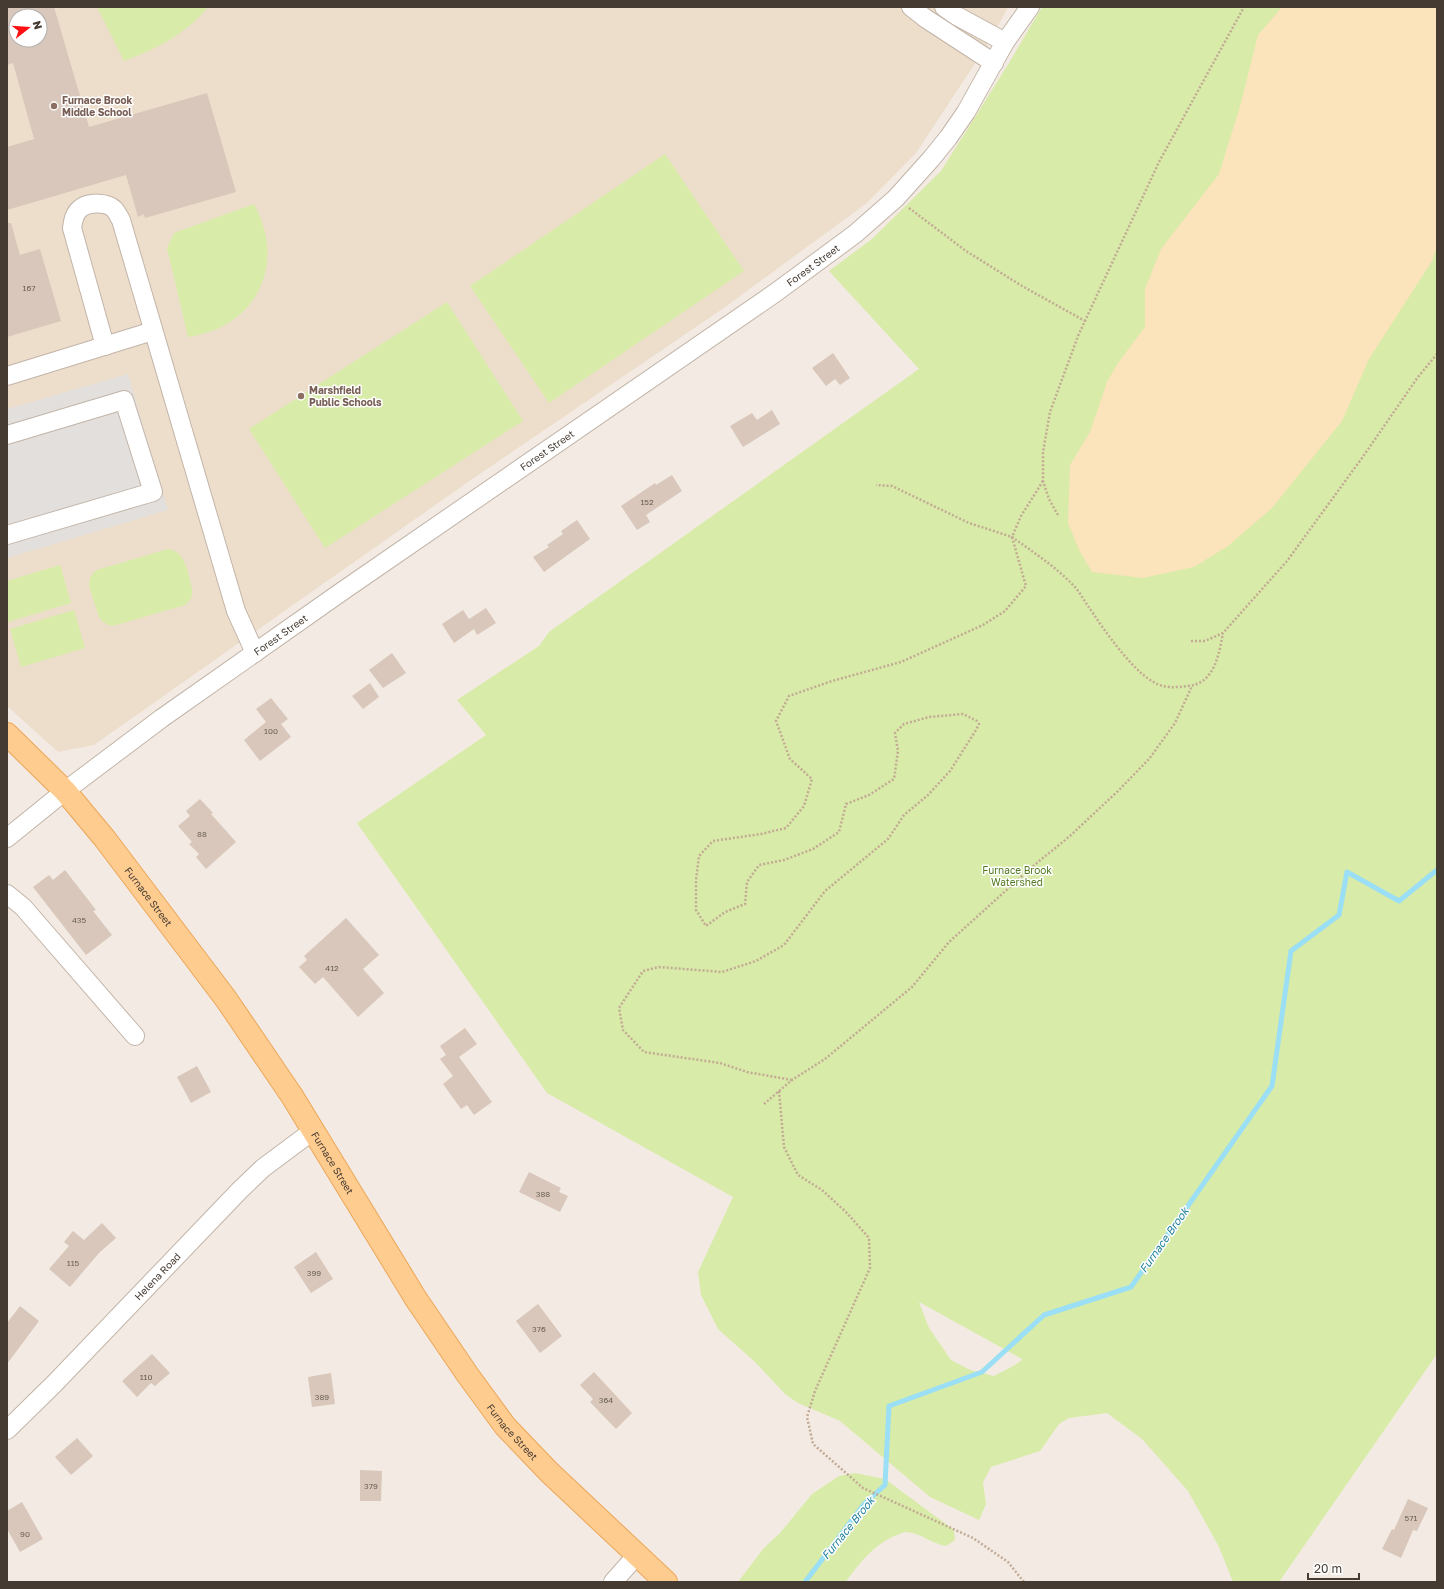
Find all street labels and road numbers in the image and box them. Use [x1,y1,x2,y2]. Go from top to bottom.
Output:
street label: Forest Street [784,242,842,289]
street label: Forest Street [518,427,576,473]
street label: Forest Street [251,612,310,658]
street label: Furnace Street [122,865,175,929]
street label: Furnace Street [309,1129,356,1196]
street label: Helena Road [132,1250,183,1303]
street label: Furnace Street [485,1401,540,1463]

